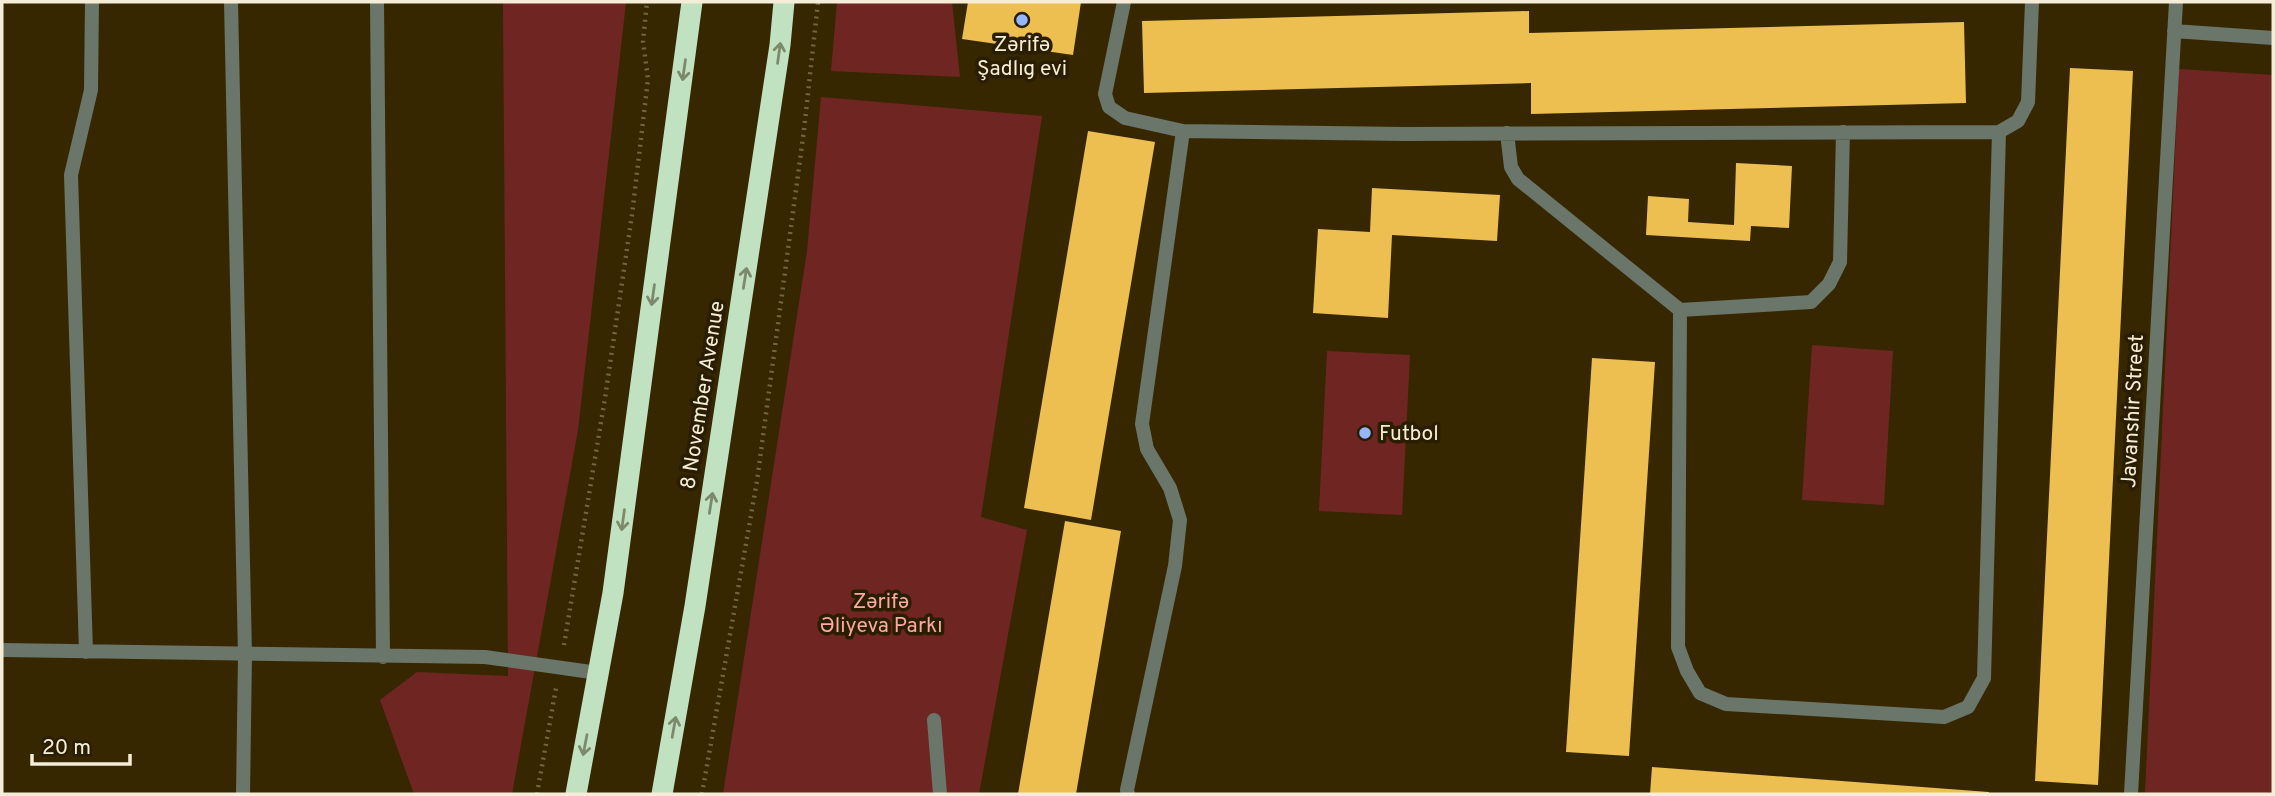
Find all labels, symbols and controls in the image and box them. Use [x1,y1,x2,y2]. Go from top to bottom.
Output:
marker: Zərifə Şadlıg evi [1014,12,1030,28]
place label: Zərifə Şadlıg evi [977,32,1067,83]
one-way arrow [773,42,786,65]
one-way arrow [677,58,690,80]
one-way arrow [739,267,752,290]
one-way arrow [647,283,660,306]
street label: 8 November Avenue [675,299,732,491]
street label: Javanshir Street [2116,334,2151,489]
place label: Futbol [1379,421,1439,448]
marker: Futbol [1357,425,1373,441]
one-way arrow [705,492,718,514]
one-way arrow [616,509,629,531]
park label: Zərifə Əliyeva Parkı [819,589,943,640]
one-way arrow [668,716,681,739]
scale bar [32,722,130,766]
one-way arrow [578,733,591,756]
text: 20 m [42,735,91,762]

